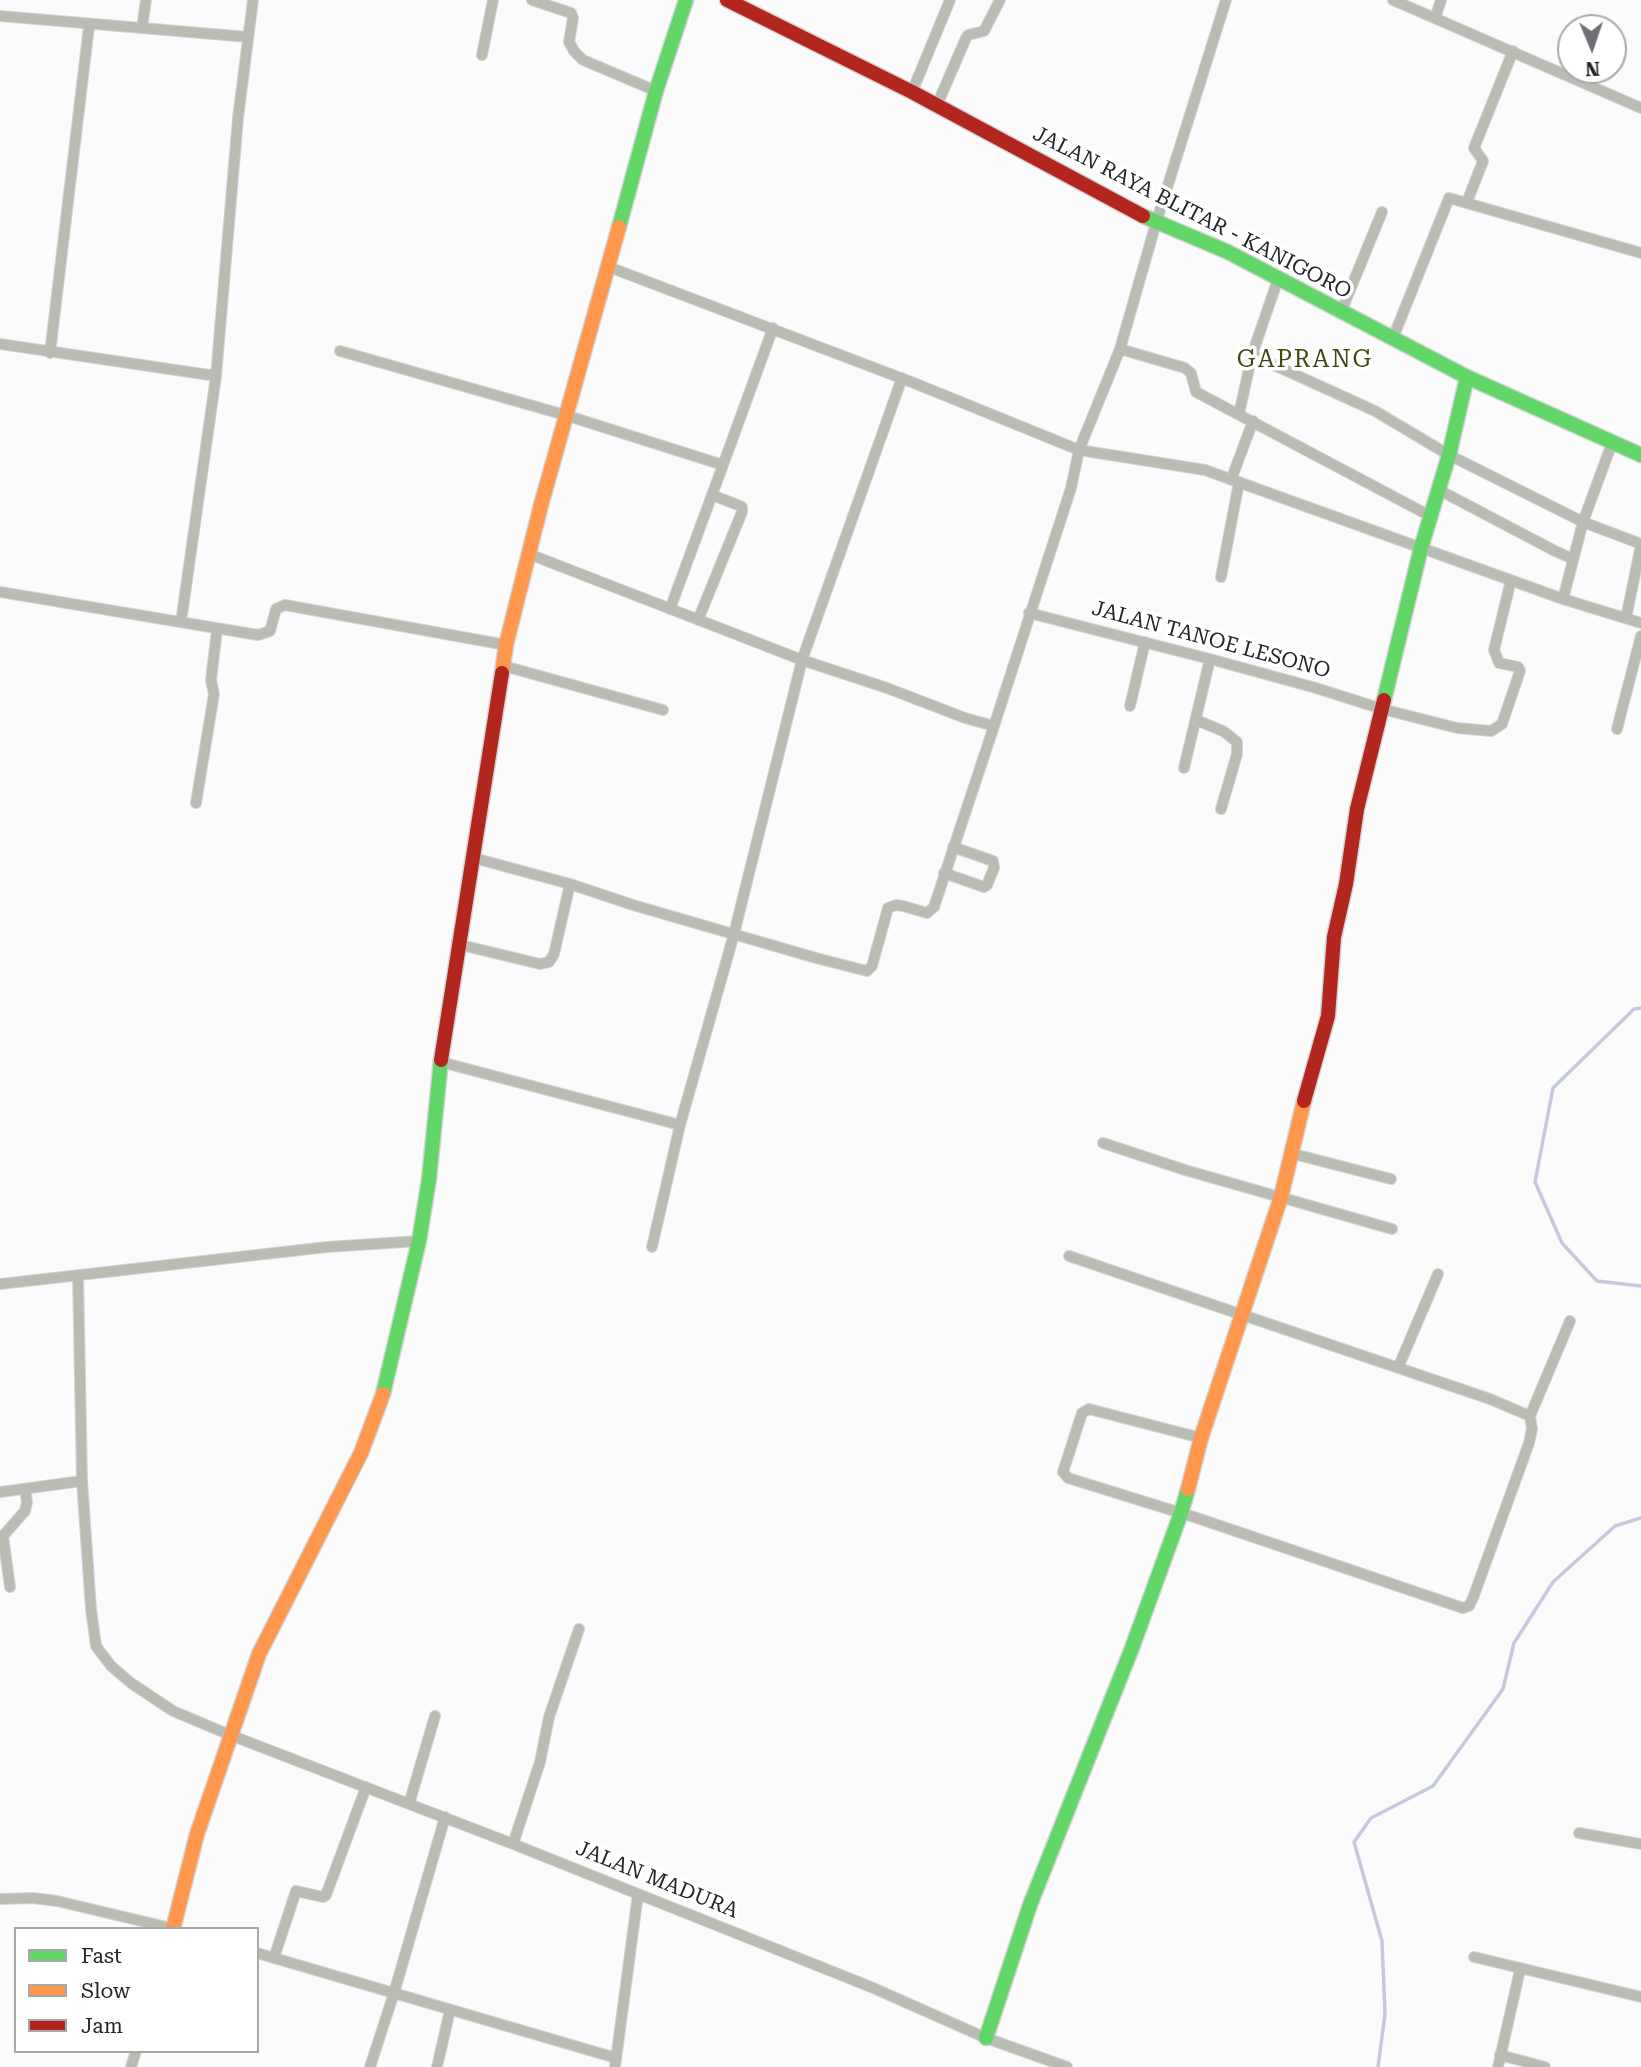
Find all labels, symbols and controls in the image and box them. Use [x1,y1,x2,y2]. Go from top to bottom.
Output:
north arrow [1557,14,1627,84]
text: N [1585,57,1600,80]
street label: JALAN RAYA BLITAR - KANIGORO [1029,121,1355,305]
district label: GAPRANG [1238,346,1372,374]
street label: JALAN TANOE LESONO [1089,596,1333,684]
street label: JALAN MADURA [572,1836,742,1924]
legend [14,1927,259,2053]
text: Fast [81,1944,122,1968]
text: Slow [81,1979,130,2003]
text: Jam [81,2014,123,2038]

